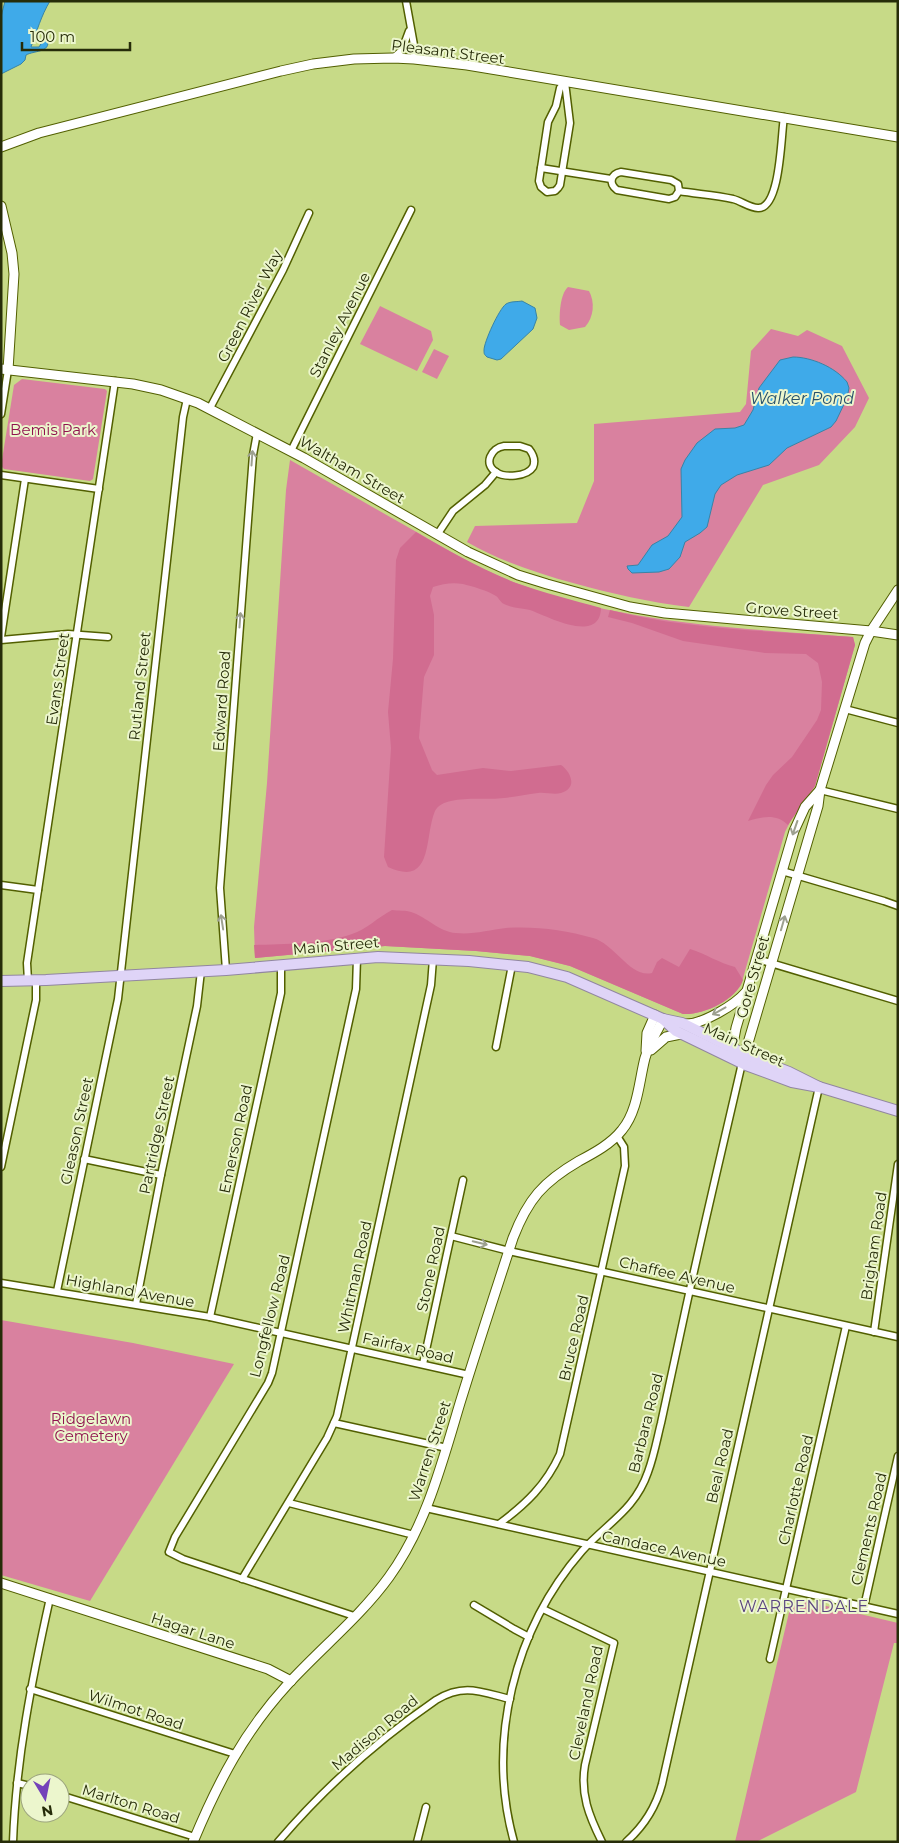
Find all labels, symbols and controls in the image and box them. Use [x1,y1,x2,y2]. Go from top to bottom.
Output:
scale bar [22,20,130,52]
text: 100 m [30,27,75,46]
street label: Pleasant Street [390,35,506,68]
street label: Green River Way [213,245,287,365]
street label: Stanley Avenue [305,269,374,381]
water label: Walker Pond [750,389,854,408]
park label: Bemis Park [10,420,96,439]
street label: Waltham Street [296,432,408,508]
one-way arrow [248,450,257,466]
street label: Grove Street [745,598,839,623]
one-way arrow [236,612,245,628]
street label: Evans Street [42,631,73,726]
street label: Rutland Street [124,631,155,741]
street label: Edward Road [209,650,235,752]
one-way arrow [790,819,799,835]
one-way arrow [217,914,227,930]
one-way arrow [779,916,788,932]
street label: Main Street [292,932,380,959]
street label: Gore Street [732,933,773,1020]
one-way arrow [712,1007,727,1017]
street label: Main Street [701,1018,788,1071]
street label: Partridge Street [135,1074,178,1196]
street label: Gleason Street [56,1075,97,1186]
street label: Emerson Road [215,1083,256,1195]
street label: Brigham Road [856,1190,891,1302]
street label: Whitman Road [333,1219,376,1335]
street label: Stone Road [412,1224,449,1313]
one-way arrow [472,1239,488,1248]
street label: Longfellow Road [245,1252,294,1379]
street label: Chaffee Avenue [617,1252,737,1297]
street label: Highland Avenue [64,1270,196,1311]
street label: Bruce Road [554,1293,593,1383]
street label: Fairfax Road [361,1328,456,1367]
street label: Barbara Road [624,1371,667,1475]
street label: Warren Street [404,1398,455,1504]
park label: Ridgelawn Cemetery [51,1409,131,1445]
street label: Beal Road [702,1427,737,1505]
street label: Charlotte Road [774,1433,817,1547]
street label: Clements Road [846,1471,891,1587]
street label: Candace Avenue [600,1526,728,1571]
district label: WARRENDALE [739,1597,869,1616]
street label: Hagar Lane [149,1608,237,1653]
street label: Cleveland Road [564,1644,607,1762]
street label: Wilmot Road [86,1685,186,1734]
street label: Madison Road [327,1691,422,1774]
north arrow [20,1773,70,1823]
street label: Marlton Road [80,1780,182,1827]
text: N [40,1801,54,1821]

